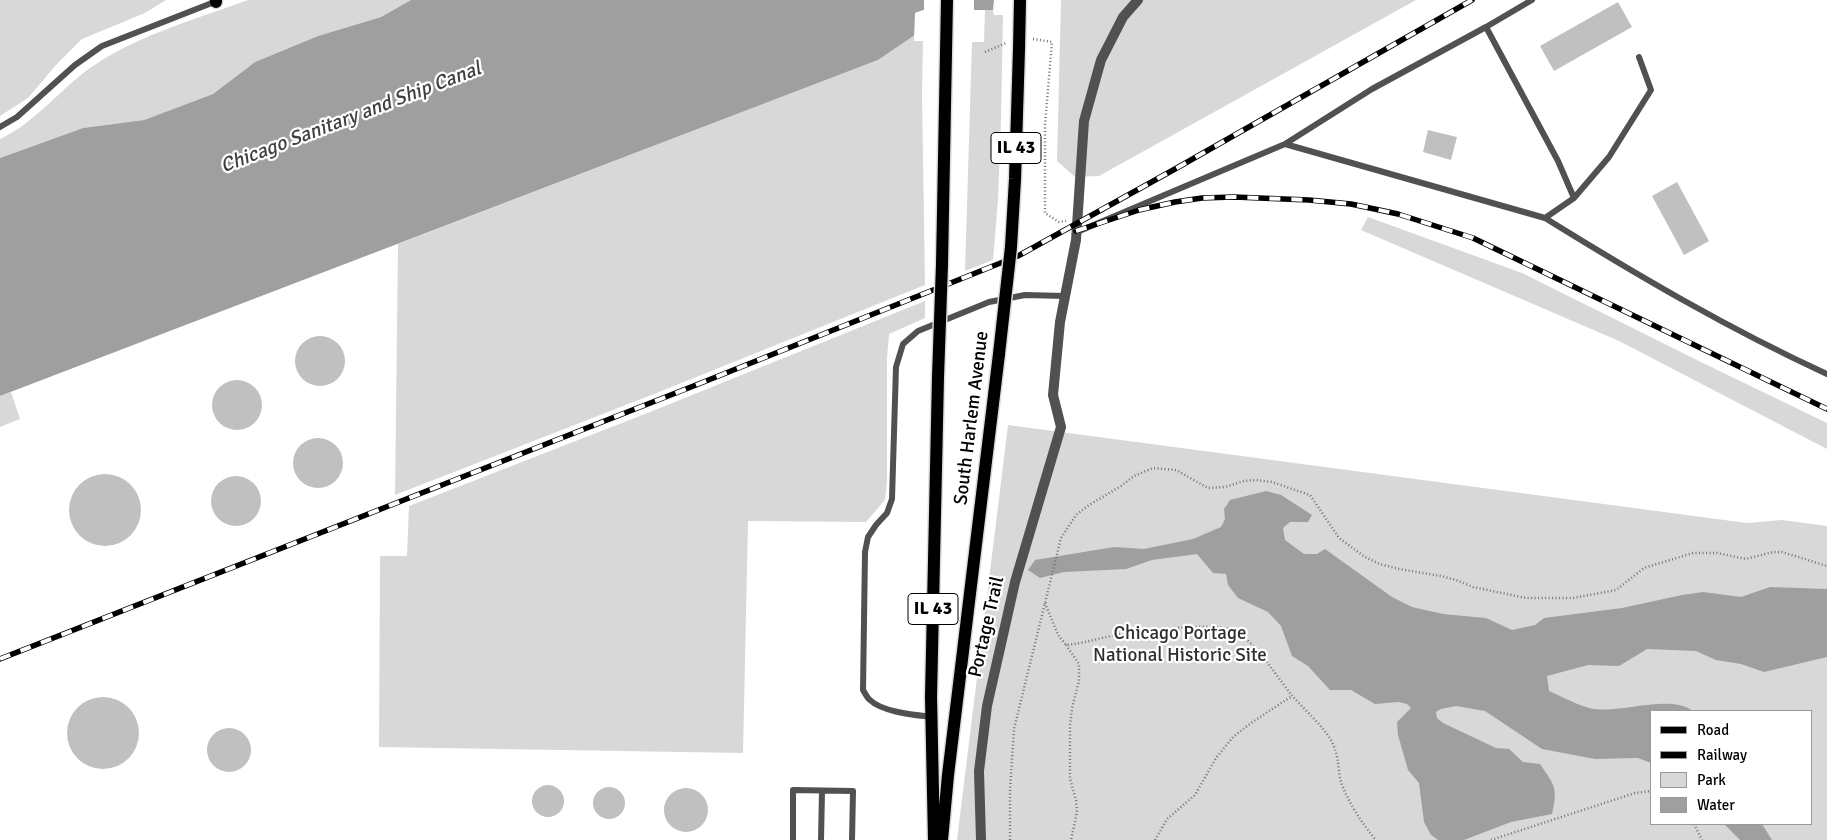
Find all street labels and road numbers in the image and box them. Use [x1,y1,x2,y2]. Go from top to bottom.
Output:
road number: IL 43 [991,132,1041,164]
street label: South Harlem Avenue [950,330,994,506]
street label: Portage Trail [964,574,1010,680]
road number: IL 43 [908,594,958,624]

